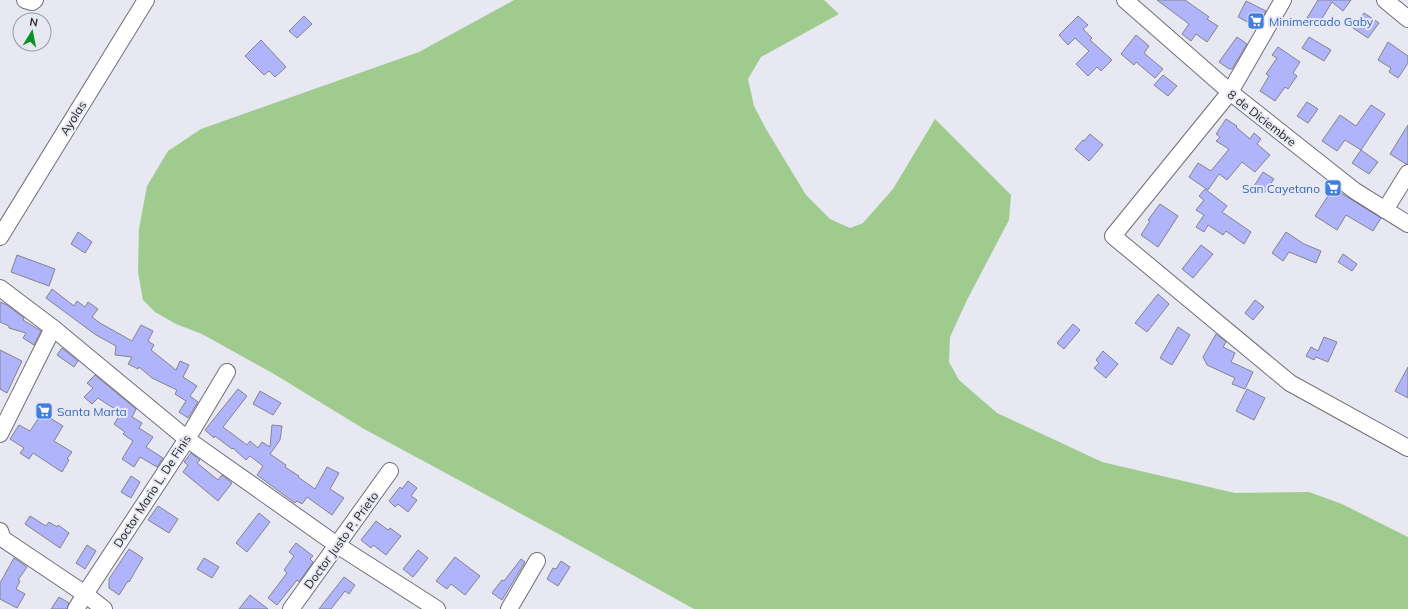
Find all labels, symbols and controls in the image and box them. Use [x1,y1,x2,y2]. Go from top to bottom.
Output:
supermarket icon: Minimercado Gaby [1246,11,1266,31]
north arrow [12,12,52,52]
place label: Minimercado Gaby [1269,14,1374,29]
text: N [28,15,39,30]
street label: 8 de Diciembre [1225,87,1299,149]
street label: Ayolas [57,98,89,138]
supermarket icon: San Cayetano [1323,178,1343,198]
place label: San Cayetano [1242,181,1320,196]
supermarket icon: Santa Marta [34,401,54,421]
place label: Santa Marta [57,404,127,419]
street label: Doctor Mario L. De Finis [110,432,194,550]
street label: Doctor Justo P. Prieto [301,488,381,592]

